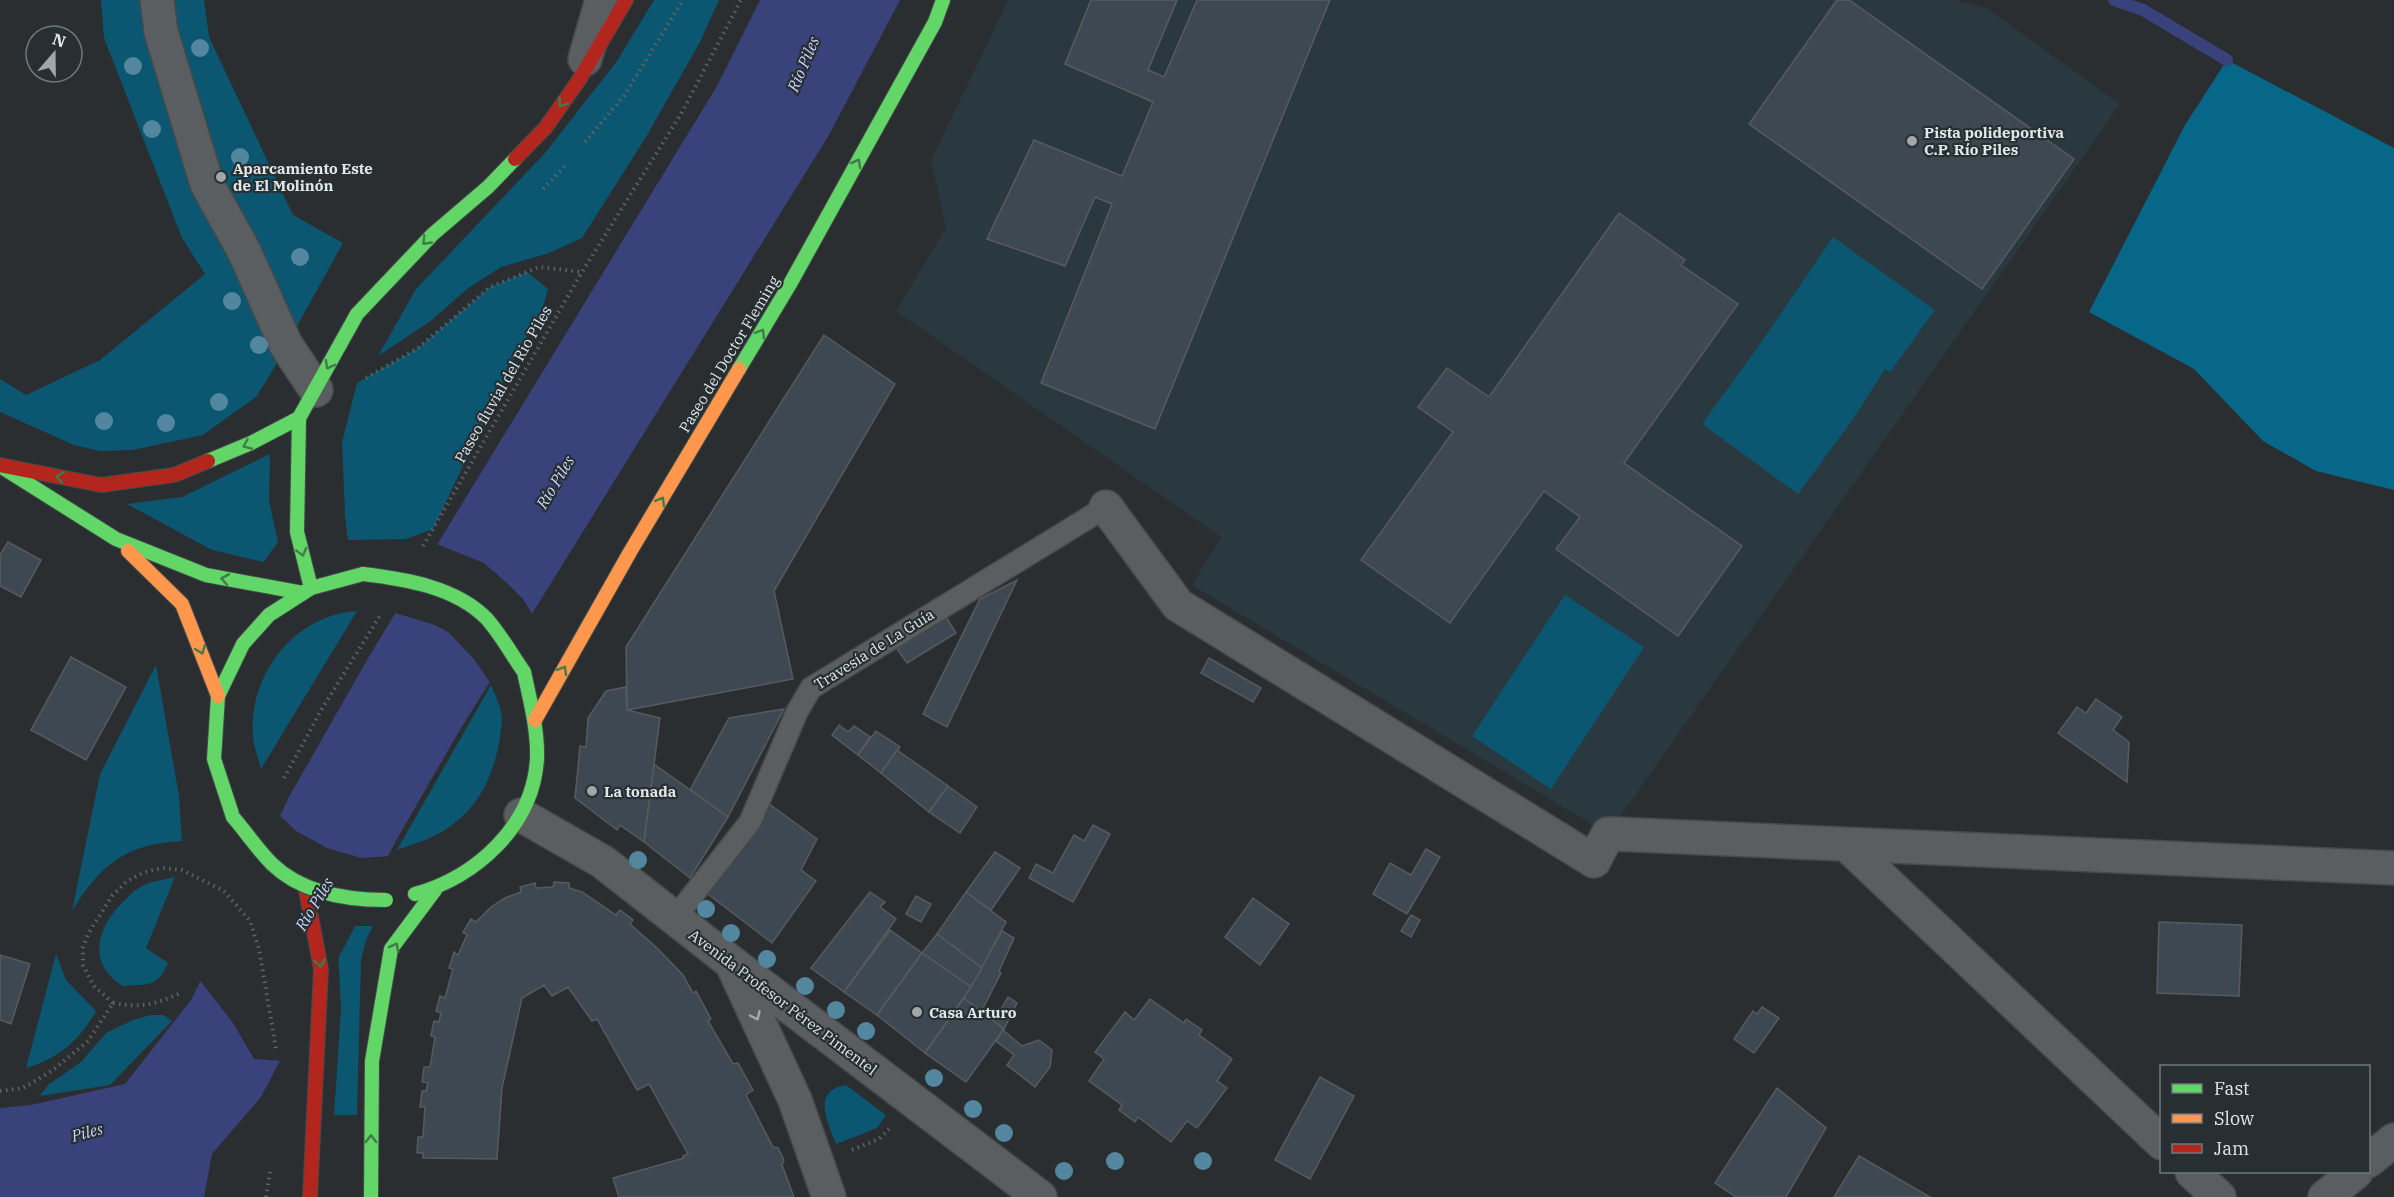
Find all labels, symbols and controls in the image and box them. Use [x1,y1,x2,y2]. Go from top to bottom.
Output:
north arrow [24,24,84,84]
text: N [50,28,68,51]
water label: Río Piles [782,33,824,95]
one-way arrow [558,97,569,108]
place label: Pista polideportiva C.P. Río Piles [1924,123,2064,159]
marker: Pista polideportiva C.P. Río Piles [1905,134,1919,148]
place label: Aparcamiento Este de El Molinón [233,159,373,195]
one-way arrow [850,159,861,170]
marker: Aparcamiento Este de El Molinón [214,170,228,184]
one-way arrow [422,234,433,245]
street label: Paseo del Doctor Fleming [675,272,783,436]
street label: Paseo fluvial del Rio Piles [450,302,556,466]
one-way arrow [753,329,765,339]
one-way arrow [325,359,336,370]
one-way arrow [242,437,253,449]
water label: Río Piles [531,452,579,513]
one-way arrow [55,471,65,484]
one-way arrow [653,497,665,507]
one-way arrow [295,547,308,557]
one-way arrow [220,573,230,586]
street label: Travesía de La Guía [810,604,938,694]
one-way arrow [194,644,206,655]
one-way arrow [556,665,568,676]
place label: La tonada [604,782,677,801]
marker: La tonada [585,784,599,798]
water label: Río Piles [290,874,338,935]
street label: Avenida Profesor Pérez Pimentel [685,925,881,1079]
one-way arrow [388,943,399,953]
one-way arrow [313,958,325,968]
place label: Casa Arturo [929,1003,1017,1022]
marker: Casa Arturo [910,1005,924,1019]
one-way arrow [749,1010,761,1021]
legend [2160,1065,2370,1173]
text: Fast [2214,1077,2249,1100]
text: Slow [2214,1107,2254,1130]
water label: Piles [68,1118,105,1146]
one-way arrow [365,1134,377,1143]
text: Jam [2214,1137,2249,1160]

